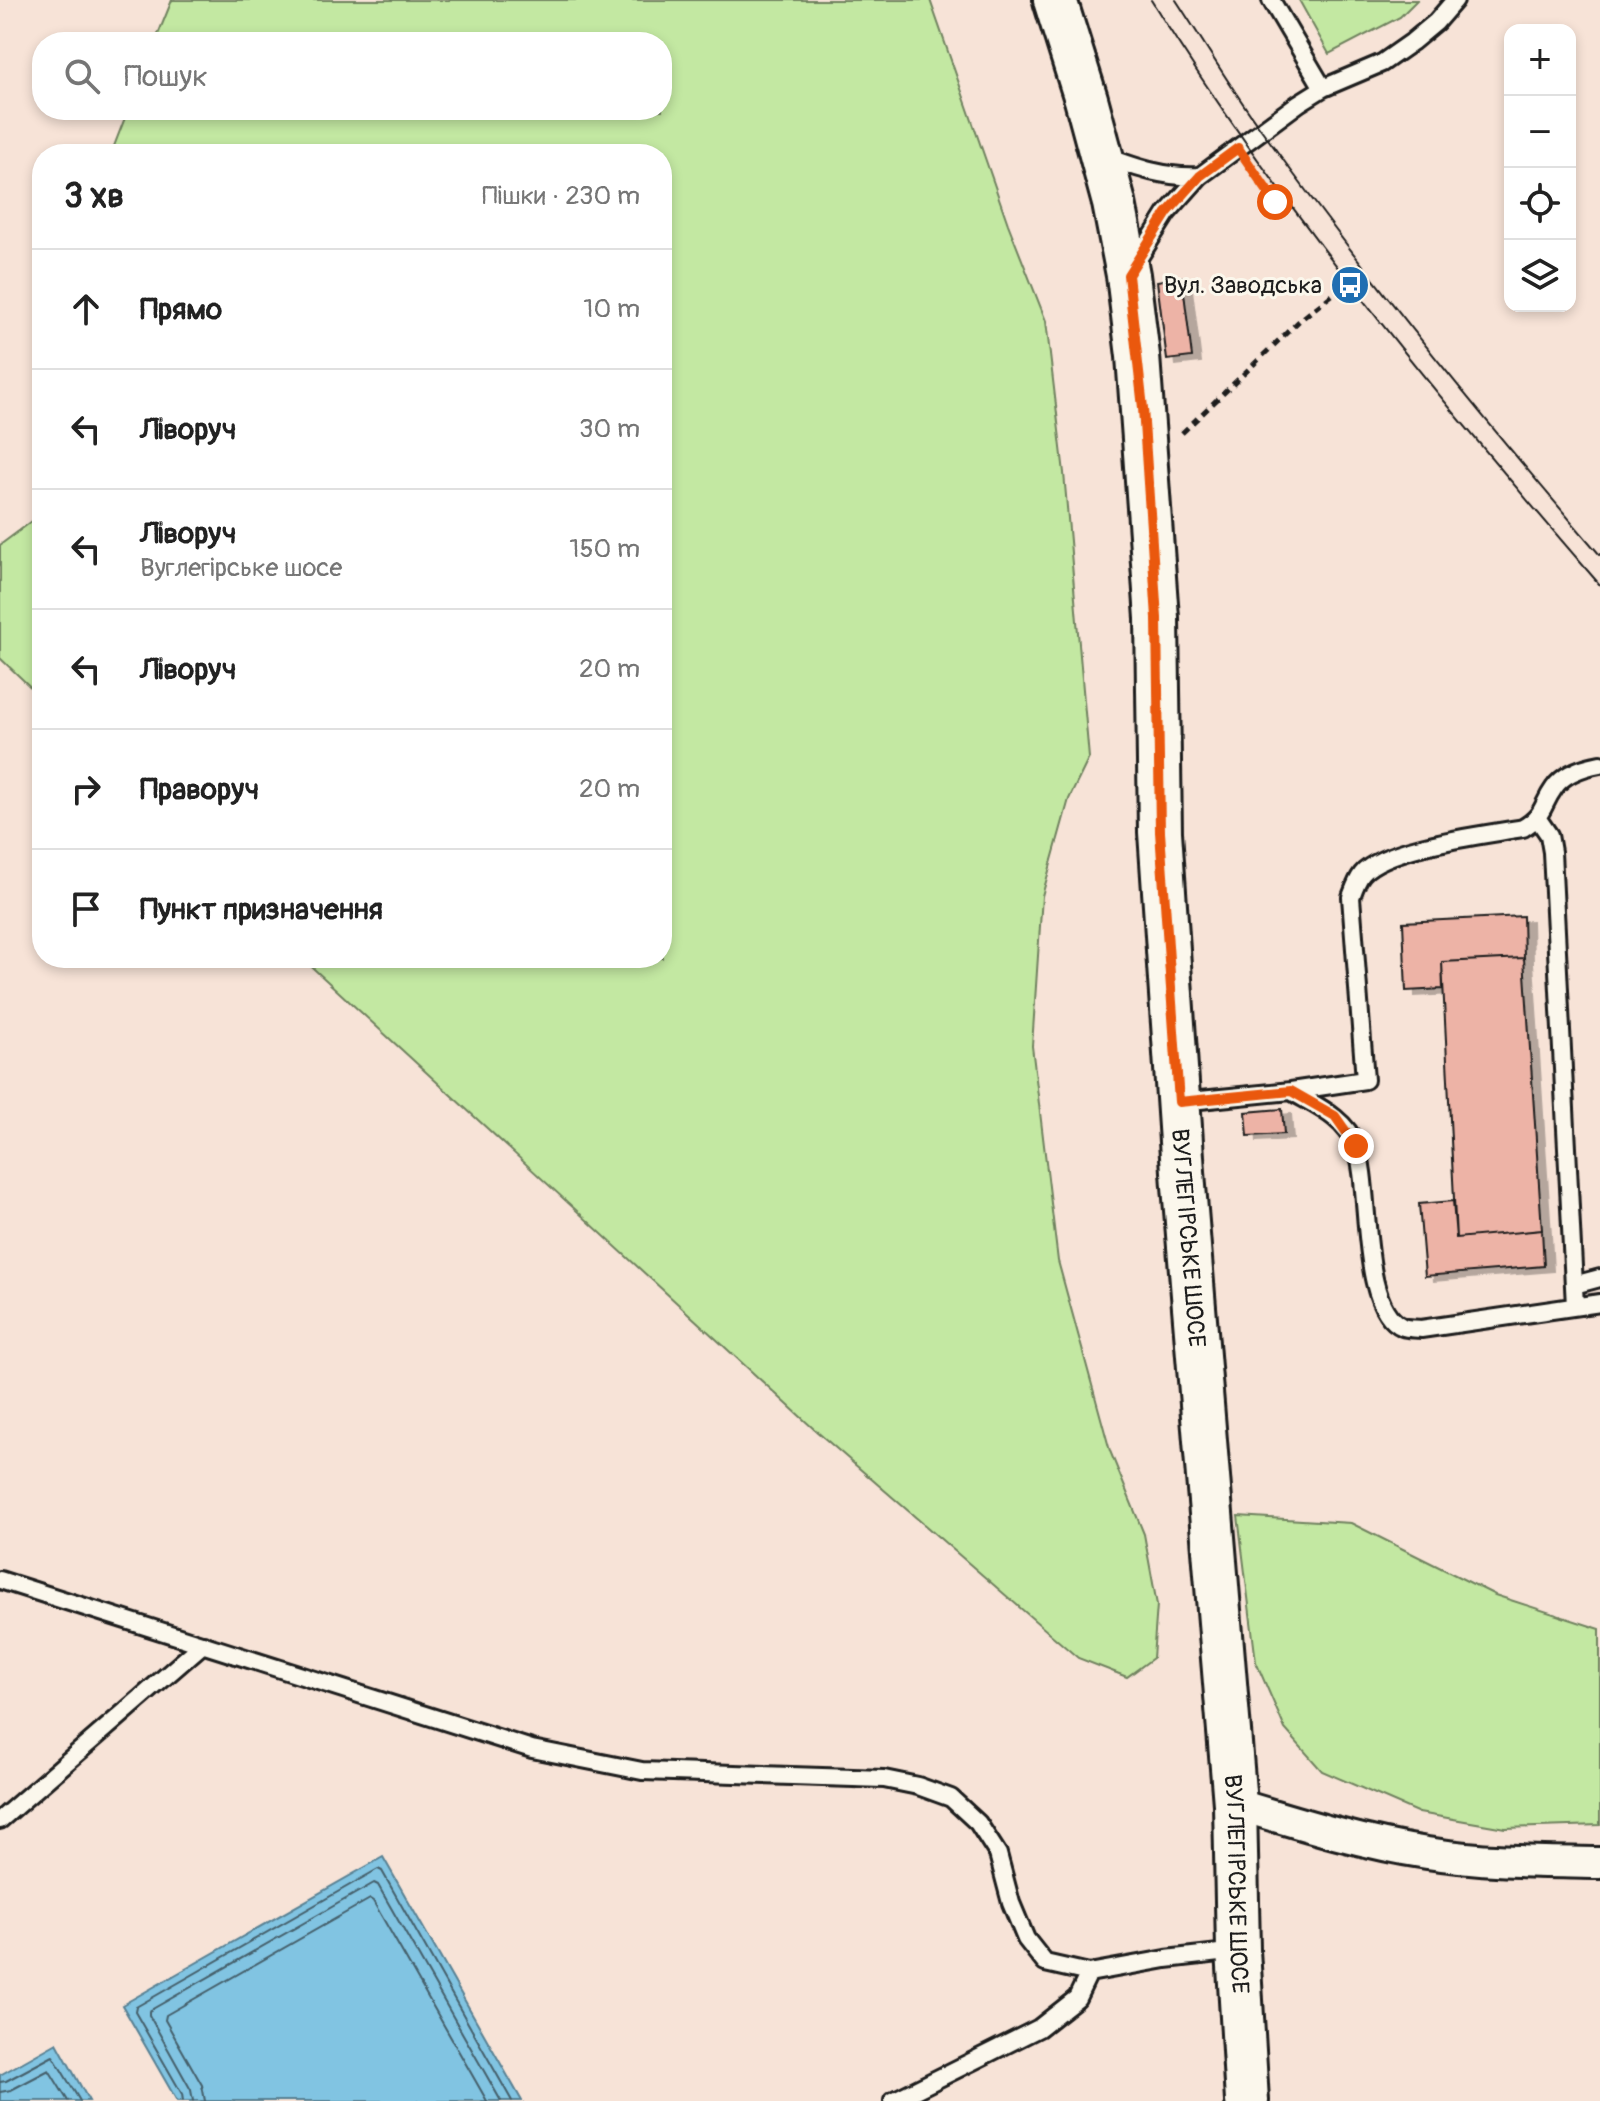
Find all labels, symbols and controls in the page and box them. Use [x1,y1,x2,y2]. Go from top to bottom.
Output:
map controls [1504,24,1576,312]
button: + [1504,24,1576,96]
search box [32,32,672,120]
icon: search [60,54,104,98]
text: Пошук [124,58,208,95]
button: − [1504,96,1576,168]
button: locate [1504,168,1576,240]
text: 3 хв [64,175,124,218]
text: Пішки · 230 m [482,180,640,212]
route start [1257,184,1293,220]
button: layers [1504,240,1576,312]
bus stop icon: Вул. Заводська [1329,264,1371,306]
place label: Вул. Заводська [1164,271,1322,300]
icon: ahead [64,287,108,331]
text: Прямо [140,291,222,328]
text: 10 m [583,293,640,325]
icon: left [64,407,108,451]
text: Ліворуч [140,411,236,448]
text: 30 m [579,413,640,445]
text: Ліворуч [140,515,236,552]
icon: left [64,527,108,571]
text: 150 m [569,533,640,565]
text: Вуглегірське шосе [140,552,342,584]
icon: left [64,647,108,691]
text: Ліворуч [140,651,236,688]
text: 20 m [579,653,640,685]
icon: right [64,767,108,811]
text: Праворуч [140,771,259,808]
text: 20 m [579,773,640,805]
icon: arrive [64,887,108,931]
text: Пункт призначення [140,891,383,928]
street label: ВУГЛЕГІРСЬКЕ ШОСЕ [1166,1127,1212,1348]
route end [1338,1128,1374,1164]
street label: ВУГЛЕГІРСЬКЕ ШОСЕ [1218,1773,1255,1994]

